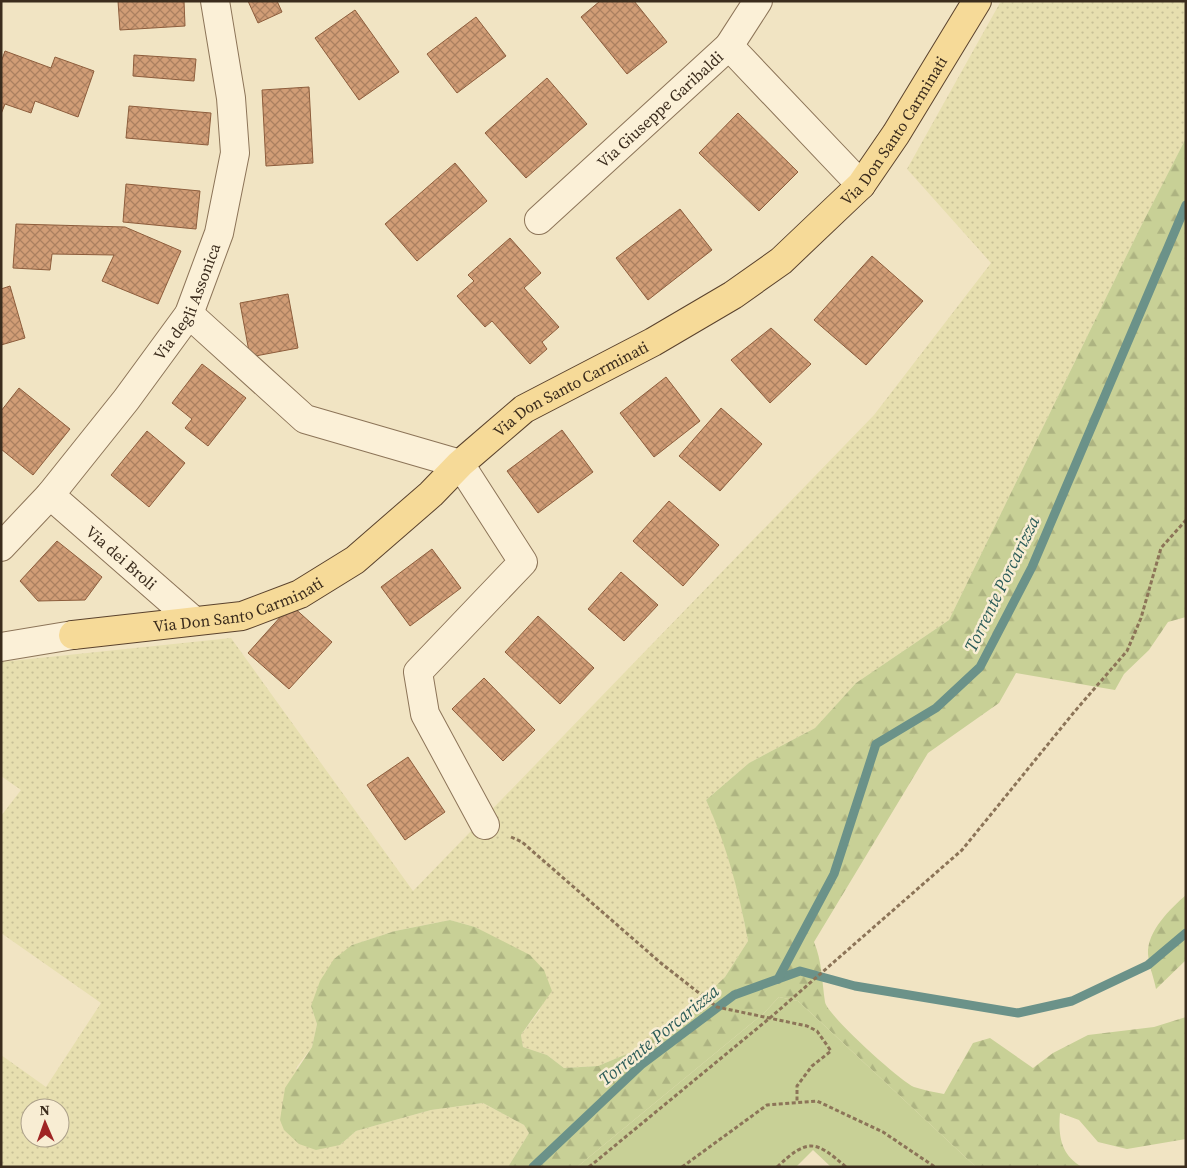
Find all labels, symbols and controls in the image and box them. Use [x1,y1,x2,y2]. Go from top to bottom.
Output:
street label: Via Giuseppe Garibaldi [592,46,728,173]
street label: Via Don Santo Carminati [835,52,952,210]
street label: Via degli Assonica [148,239,226,364]
street label: Via Don Santo Carminati [488,335,652,442]
water label: Torrente Porcarizza [958,511,1046,656]
street label: Via dei Broli [81,520,162,595]
street label: Via Don Santo Carminati [152,571,327,637]
water label: Torrente Porcarizza [593,978,725,1091]
north arrow [20,1098,70,1148]
text: N [39,1100,50,1120]

